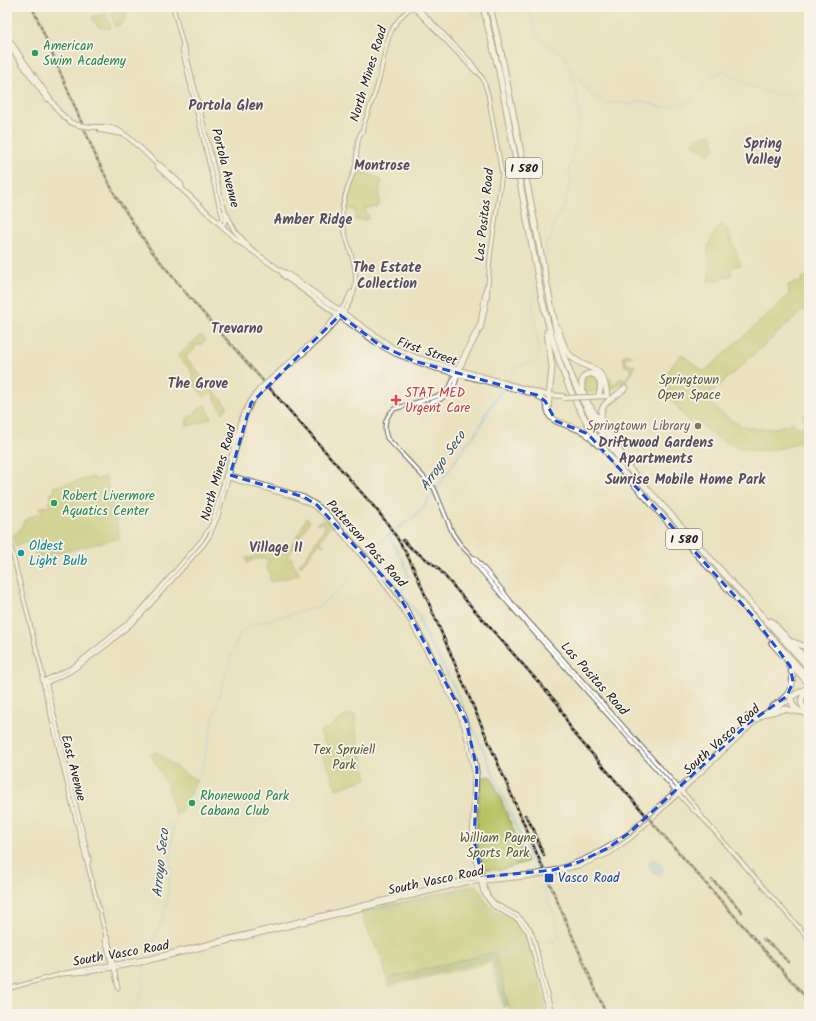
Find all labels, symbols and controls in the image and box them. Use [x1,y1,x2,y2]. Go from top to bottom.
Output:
street label: North Mines Road [344,23,394,124]
place label: American Swim Academy [43,36,127,72]
marker: American Swim Academy [30,48,40,58]
district label: Portola Glen [189,95,264,117]
street label: Portola Avenue [205,126,245,210]
district label: Spring Valley [744,133,782,171]
district label: Montrose [354,155,410,177]
road number: I 580 [506,158,542,178]
street label: Las Positas Road [470,167,500,263]
district label: Amber Ridge [274,209,353,231]
district label: The Estate Collection [353,257,421,295]
district label: Trevarno [211,318,263,340]
street label: First Street [394,332,461,372]
park label: Springtown Open Space [657,370,721,406]
district label: The Grove [168,373,228,395]
place label: STAT MED Urgent Care [405,383,470,419]
marker: STAT MED Urgent Care [390,394,402,406]
place label: Springtown Library [587,416,691,437]
marker: Springtown Library [693,421,703,431]
street label: North Mines Road [195,422,243,524]
water label: Arroyo Seco [414,425,473,496]
district label: Driftwood Gardens Apartments [598,432,714,470]
district label: Sunrise Mobile Home Park [605,469,766,491]
place label: Robert Livermore Aquatics Center [62,486,155,522]
street label: Patterson Pass Road [321,495,412,593]
marker: Robert Livermore Aquatics Center [49,498,59,508]
road number: I 580 [666,529,702,549]
place label: Oldest Light Bulb [29,536,87,572]
district label: Village II [249,537,303,559]
marker: Oldest Light Bulb [16,548,26,558]
street label: Las Positas Road [555,637,633,721]
street label: South Vasco Road [679,699,766,781]
street label: East Avenue [55,733,91,804]
park label: Tex Spruiell Park [313,740,375,776]
place label: Rhonewood Park Cabana Club [200,786,290,822]
marker: Rhonewood Park Cabana Club [187,798,197,808]
water label: Arroyo Seco [146,826,176,898]
park label: William Payne Sports Park [460,828,536,864]
street label: South Vasco Road [386,860,486,901]
place label: Vasco Road [558,868,620,889]
marker: Vasco Road [543,872,555,884]
street label: South Vasco Road [71,935,171,973]

